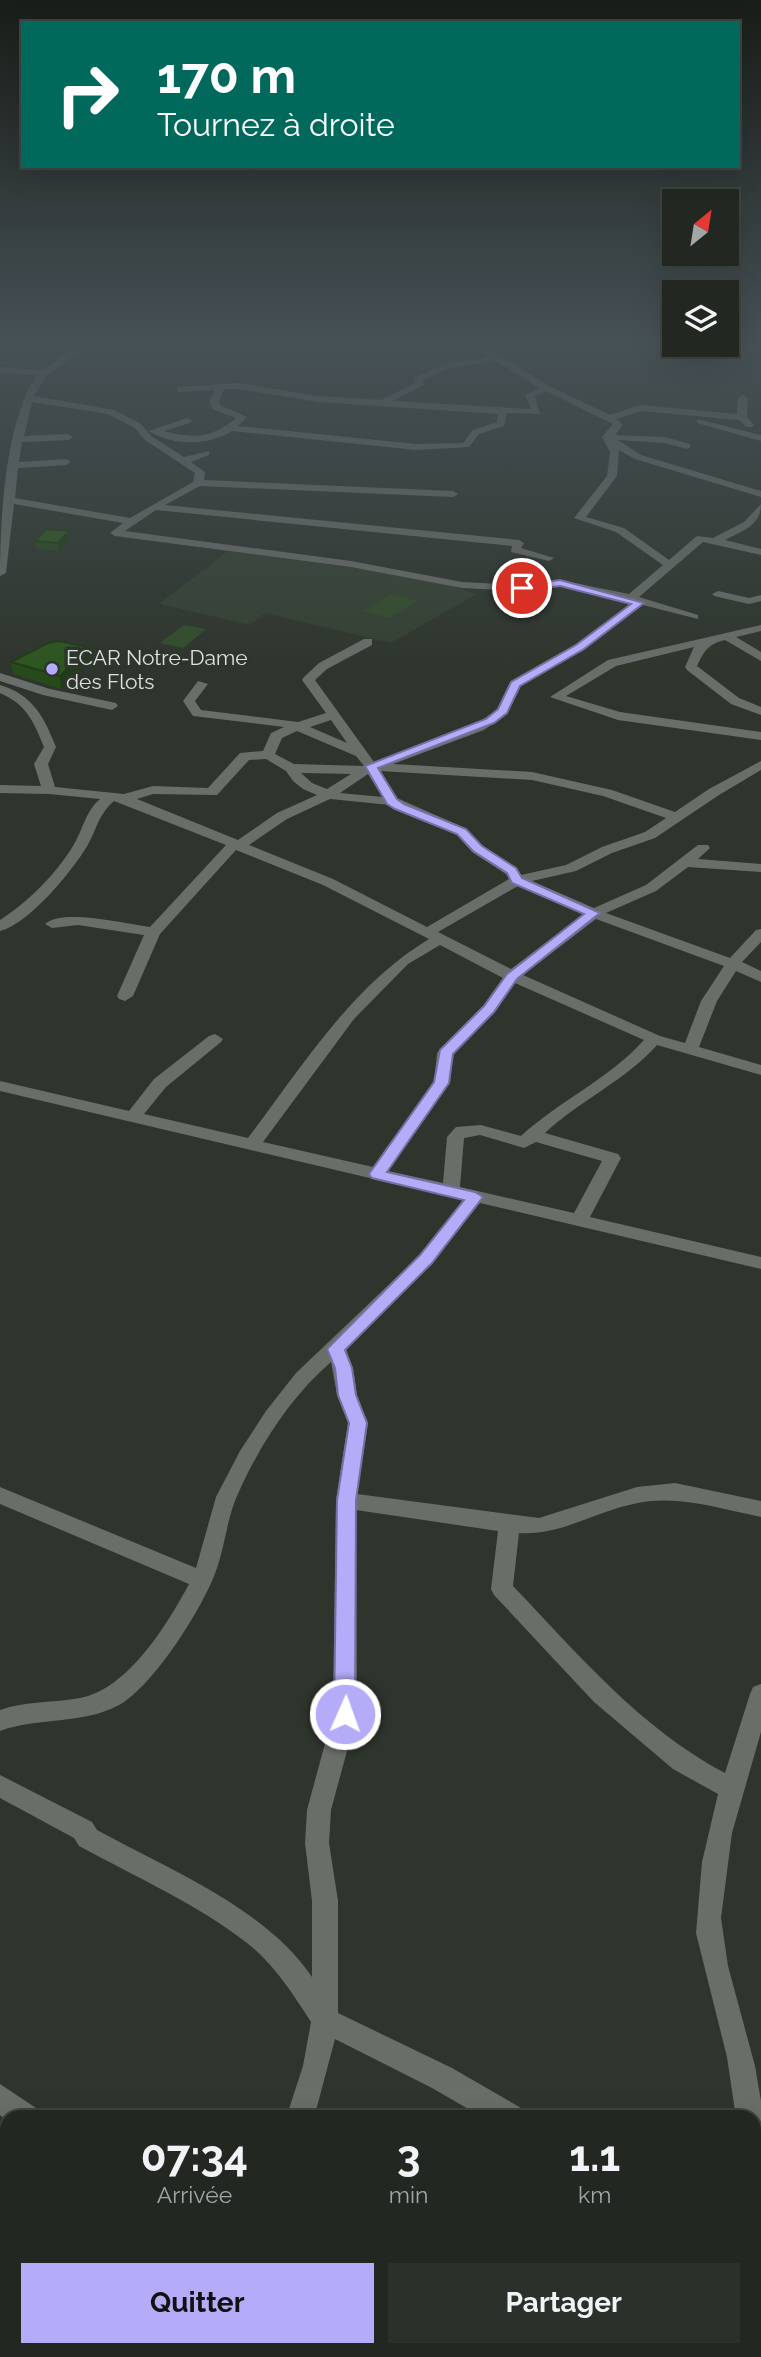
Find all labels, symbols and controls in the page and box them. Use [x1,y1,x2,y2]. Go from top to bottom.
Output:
text: 170 m [157,47,296,104]
icon: right [42,49,133,140]
text: Tournez à droite [157,106,395,143]
north arrow [662,189,738,266]
map controls [662,189,739,357]
button: layers [662,280,739,357]
pin [492,558,552,618]
icon: arrive [503,569,541,607]
place label: ECAR Notre-Dame des Flots [66,645,248,694]
marker: ECAR Notre-Dame des Flots [44,661,60,677]
position arrow [308,1677,382,1751]
text: 07:34 [141,2132,248,2181]
text: 3 [397,2132,420,2181]
text: 1.1 [569,2132,620,2181]
text: Arrivée [157,2181,232,2208]
text: min [389,2181,428,2208]
text: km [578,2181,611,2208]
button: Quitter [21,2263,374,2343]
button: Partager [388,2263,740,2343]

